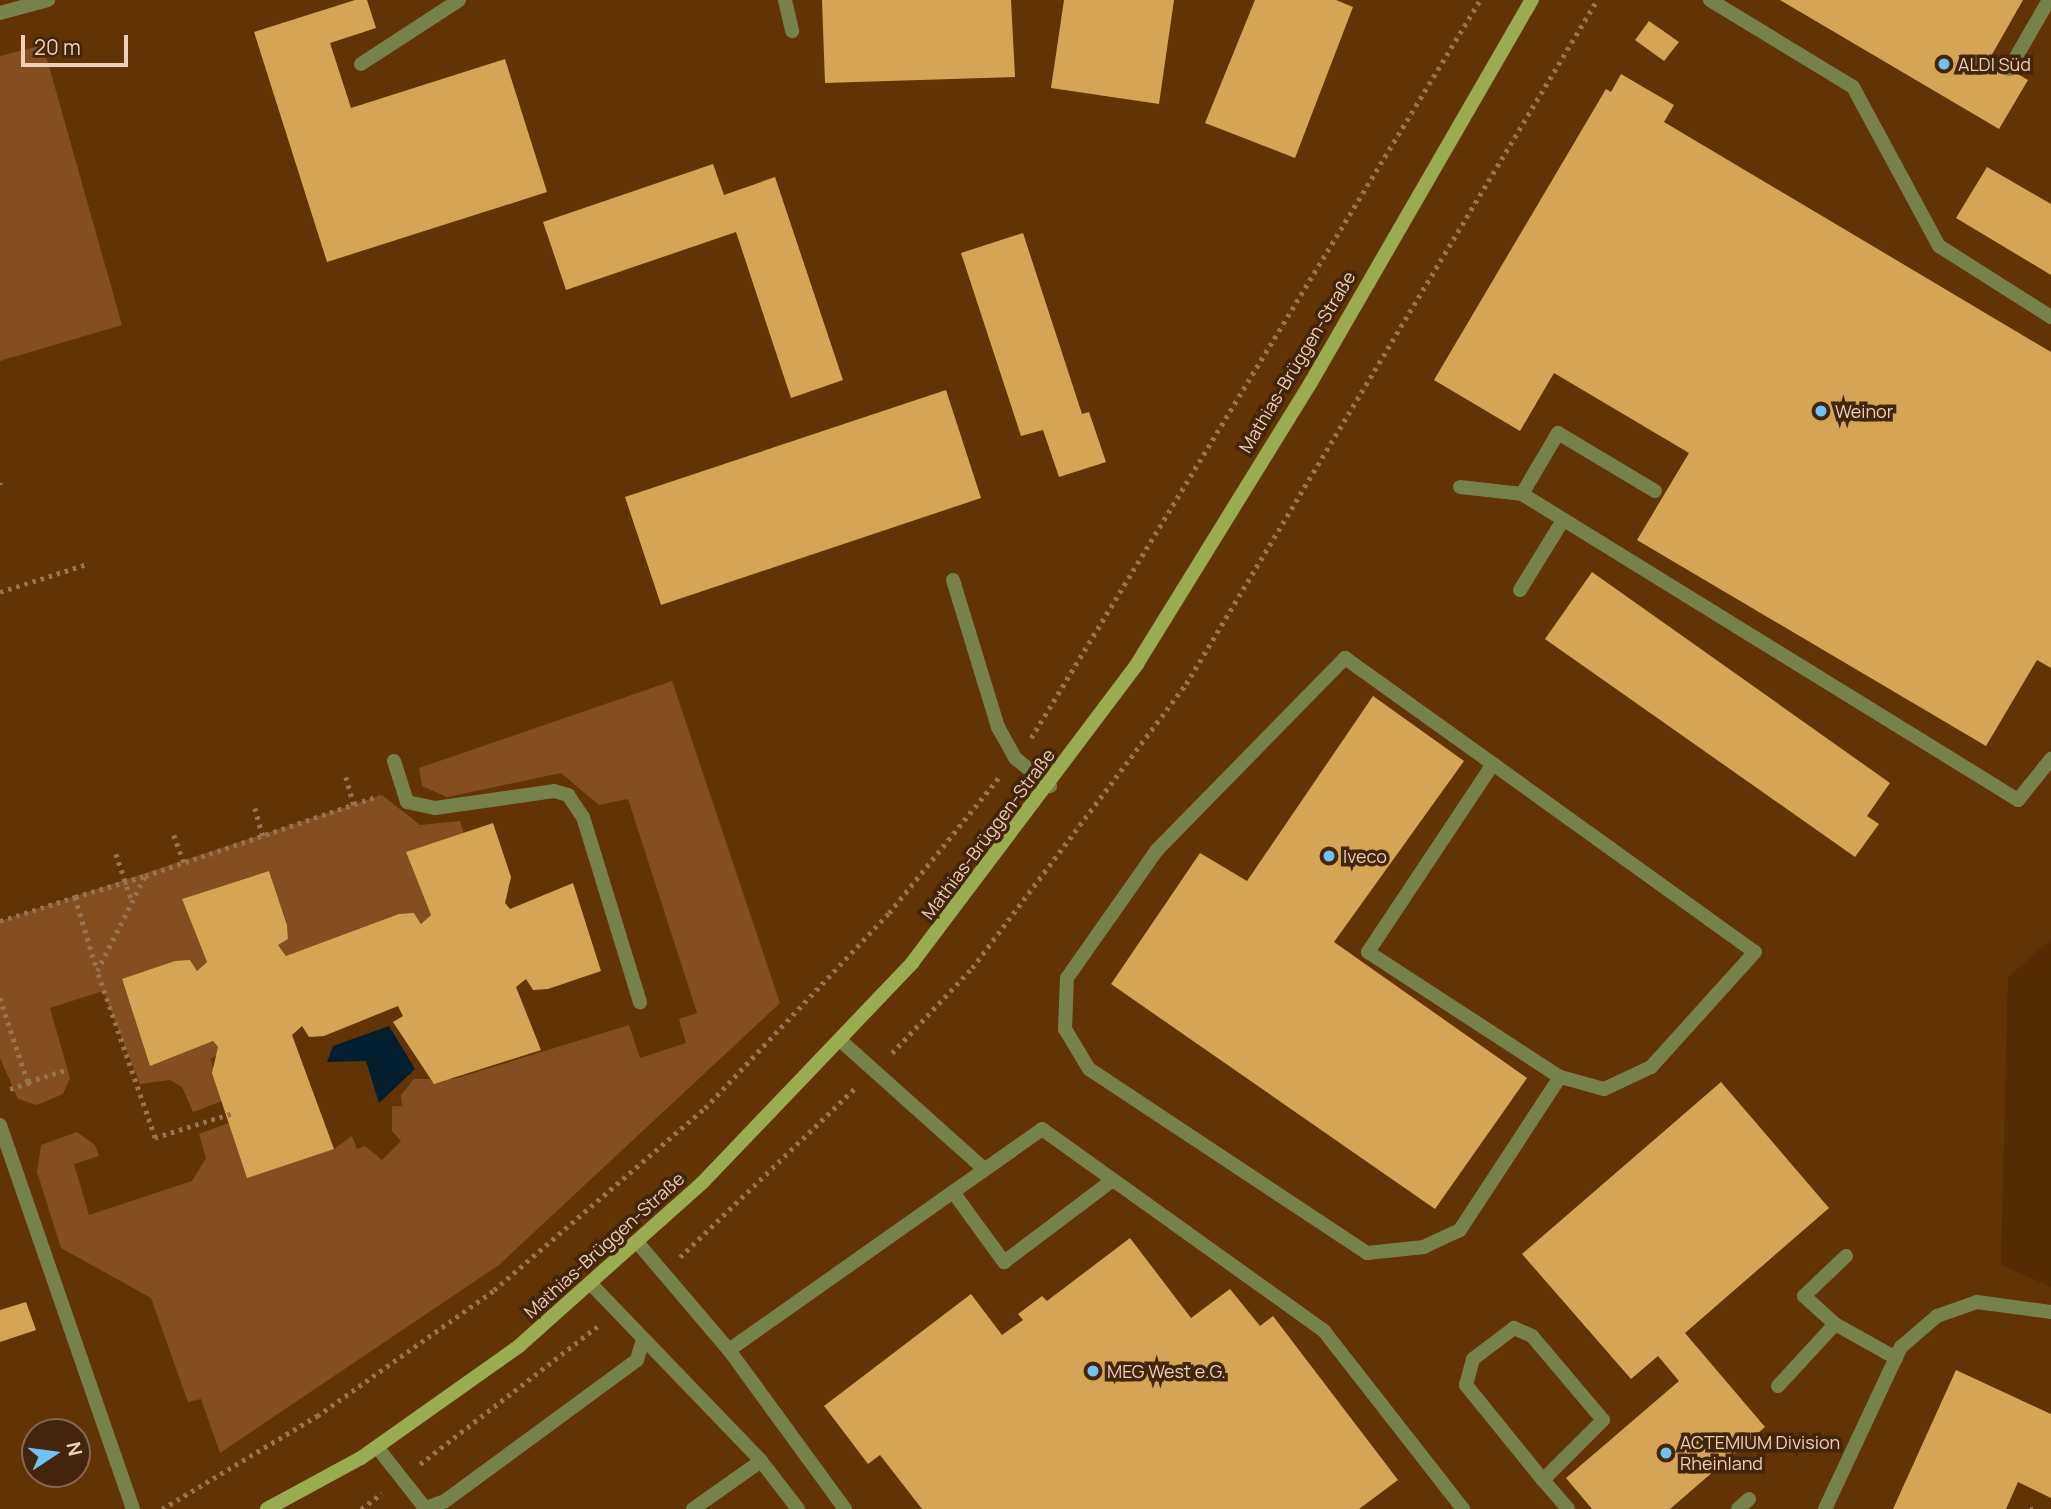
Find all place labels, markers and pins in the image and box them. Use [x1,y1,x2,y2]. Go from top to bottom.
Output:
place label: ALDI Süd [1958,53,2031,75]
marker: ALDI Süd [1936,56,1952,72]
place label: Weinor [1835,400,1893,422]
marker: Weinor [1813,403,1829,419]
place label: Iveco [1343,845,1387,867]
marker: Iveco [1321,848,1337,864]
place label: MEG West e.G. [1107,1360,1226,1382]
marker: MEG West e.G. [1085,1363,1101,1379]
place label: ACTEMIUM Division Rheinland [1680,1432,1840,1474]
marker: ACTEMIUM Division Rheinland [1658,1445,1674,1461]

